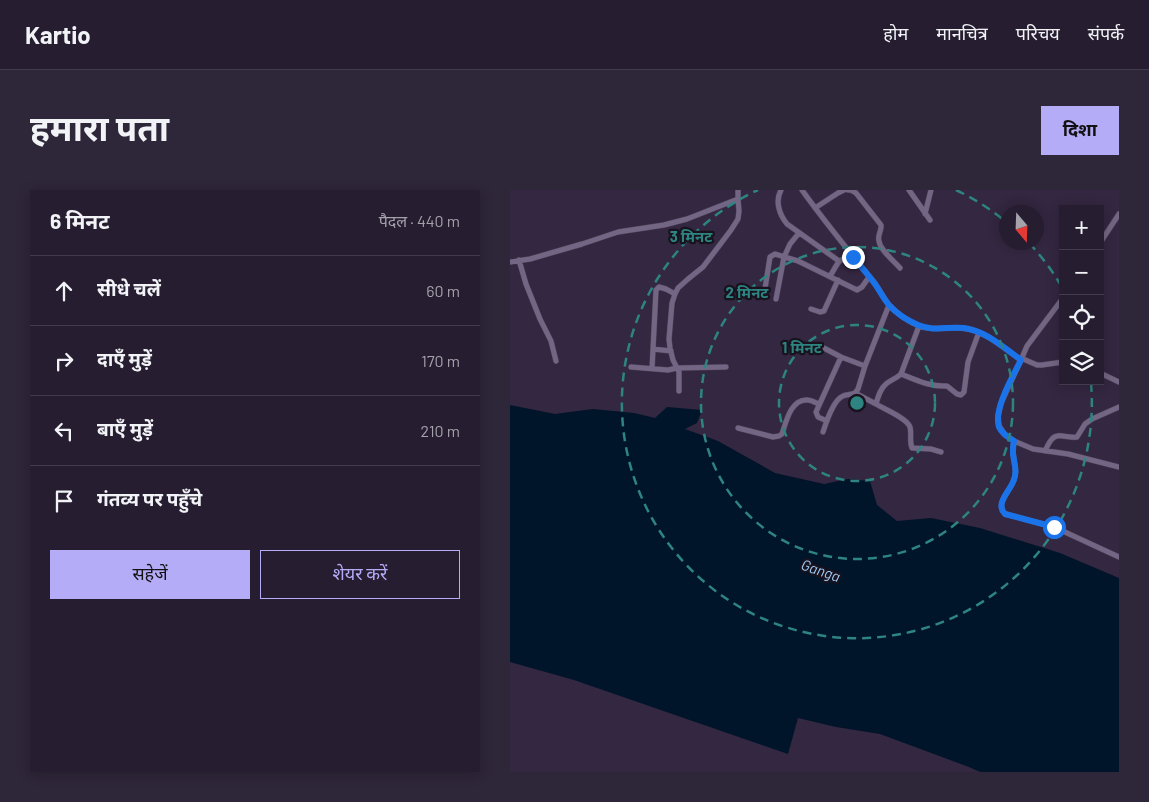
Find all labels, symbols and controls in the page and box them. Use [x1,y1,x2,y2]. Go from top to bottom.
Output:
text: Kartio [25,20,91,49]
text: होम [883,22,908,44]
text: मानचित्र [936,22,988,44]
text: परिचय [1016,22,1060,44]
text: संपर्क [1088,22,1124,44]
text: हमारा पता [30,106,169,148]
button: दिशा [1041,106,1119,155]
north arrow [999,205,1044,250]
map controls [1059,205,1104,385]
button: + [1059,205,1104,250]
text: 6 मिनट [50,208,110,233]
text: पैदल · 440 m [379,211,460,230]
text: 3 मिनट [670,227,713,245]
route end [842,246,865,269]
button: − [1059,250,1104,295]
icon: ahead [50,277,78,305]
text: सीधे चलें [97,277,161,300]
text: 60 m [426,281,460,300]
text: 2 मिनट [726,283,769,301]
button: locate [1059,295,1104,340]
text: 1 मिनट [782,338,823,356]
button: layers [1059,340,1104,385]
icon: right [50,347,78,375]
text: दाएँ मुड़ें [97,347,152,370]
text: 170 m [421,351,460,370]
centre of rings [848,394,866,412]
icon: left [50,417,78,445]
text: बाएँ मुड़ें [97,417,153,440]
text: 210 m [421,421,460,440]
icon: arrive [50,487,78,515]
text: गंतव्य पर पहुँचे [97,487,202,510]
route start [1043,516,1066,539]
button: सहेजें [50,550,250,599]
button: शेयर करें [260,550,460,599]
water label: Ganga [799,555,843,585]

